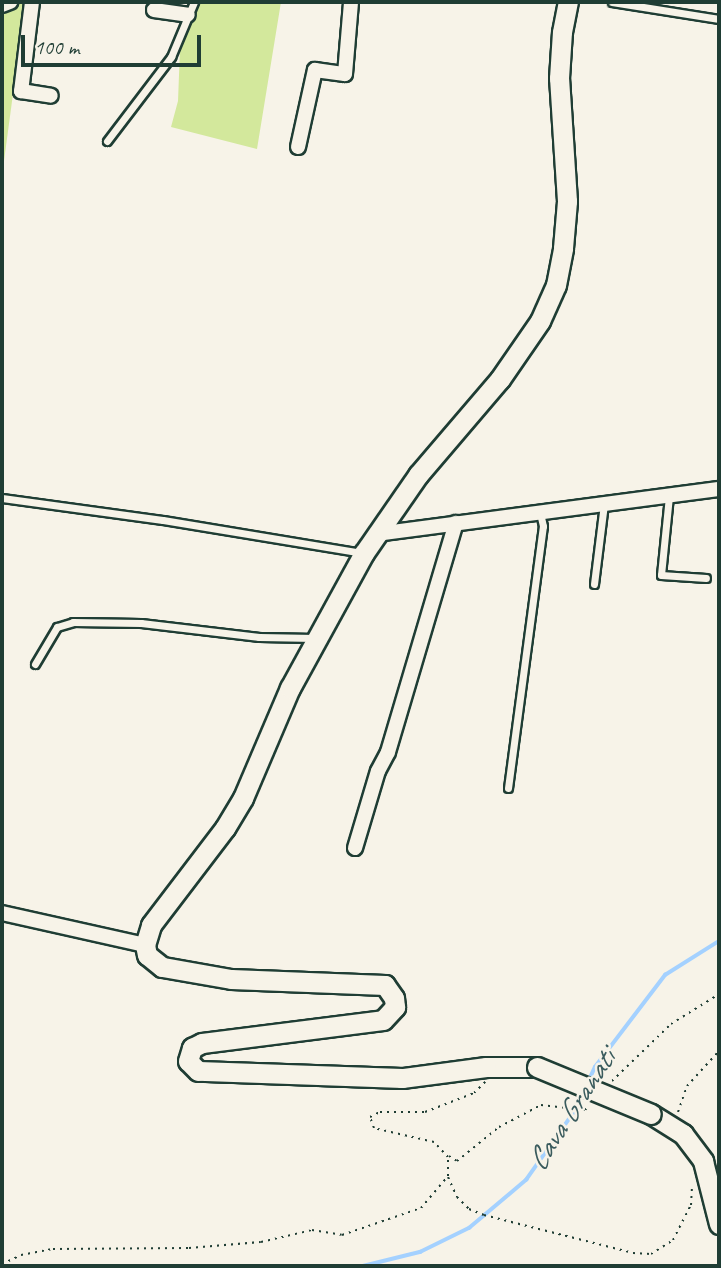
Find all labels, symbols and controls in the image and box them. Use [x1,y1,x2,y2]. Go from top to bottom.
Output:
scale bar [24,21,205,65]
text: 100 m [34,34,79,60]
water label: Cava Granati [519,1043,623,1177]

